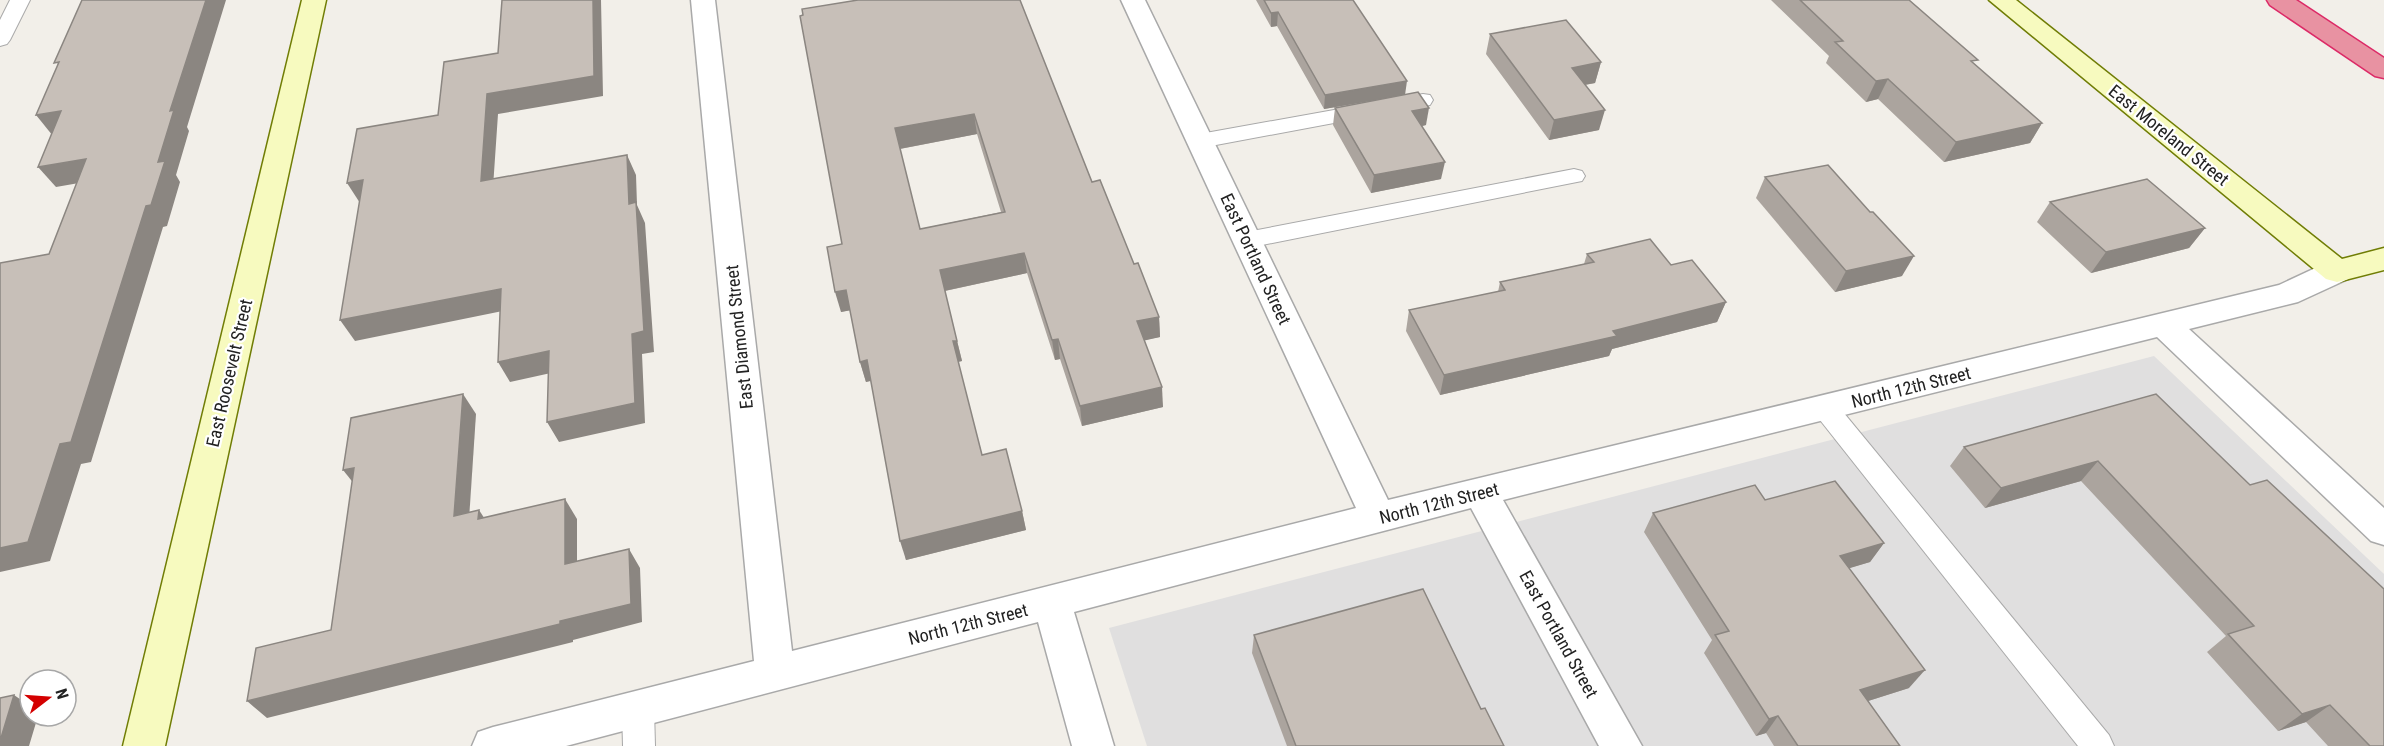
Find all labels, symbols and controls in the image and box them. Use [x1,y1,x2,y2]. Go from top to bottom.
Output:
street label: East Moreland Street [2105,80,2233,190]
street label: East Portland Street [1216,190,1296,328]
street label: East Diamond Street [721,264,757,410]
street label: East Roosevelt Street [202,297,256,449]
street label: North 12th Street [1849,362,1973,412]
street label: North 12th Street [1377,478,1501,528]
street label: East Portland Street [1515,567,1603,701]
street label: North 12th Street [906,599,1030,649]
north arrow [18,668,78,728]
text: N [51,686,72,701]

